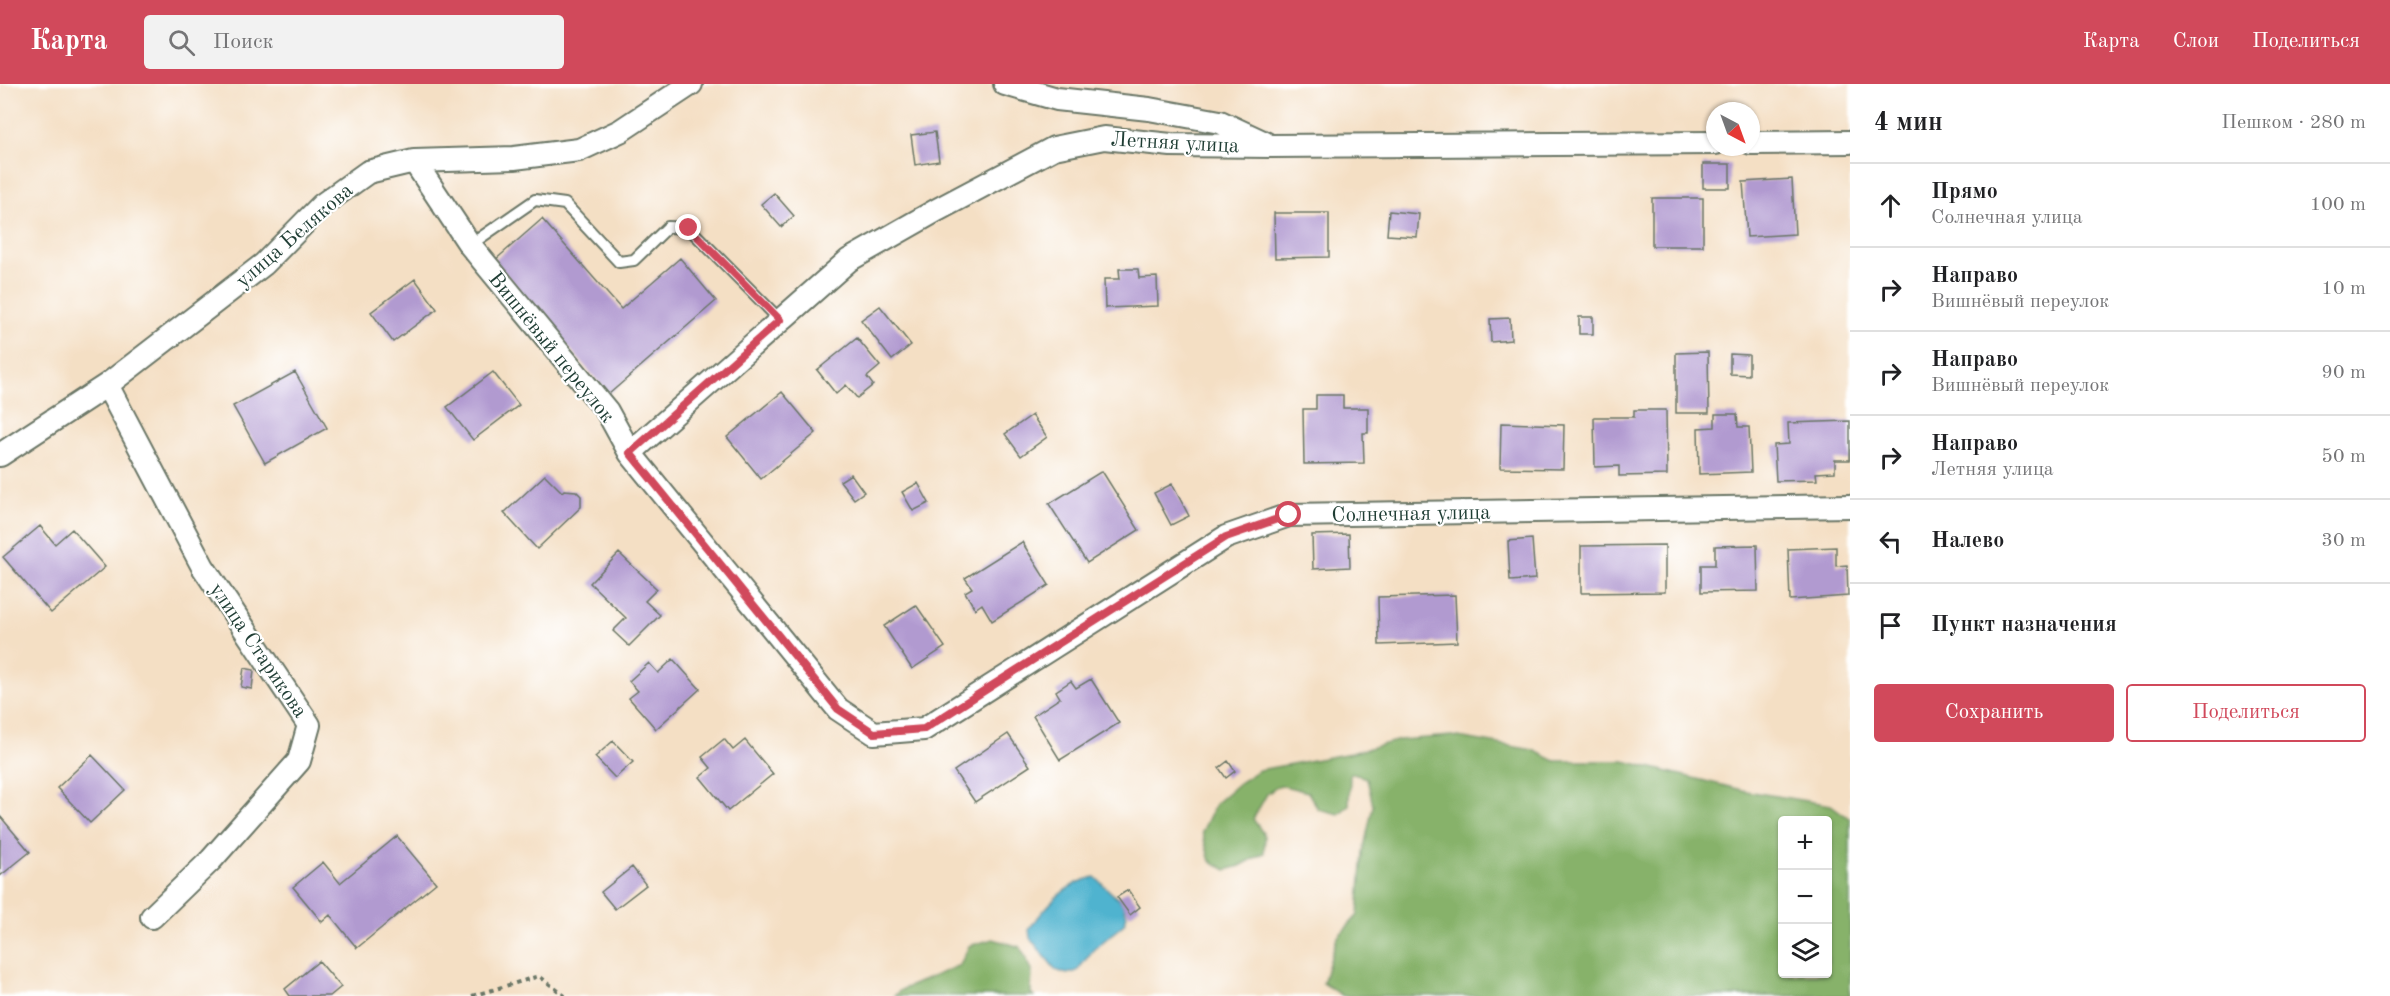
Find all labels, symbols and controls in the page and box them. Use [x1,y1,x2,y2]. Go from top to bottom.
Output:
search box [144,15,564,69]
icon: search [165,26,198,59]
text: Карта [30,28,108,56]
text: Поиск [213,31,274,53]
text: Карта [2083,31,2140,52]
text: Слои [2173,31,2219,52]
text: Поделиться [2252,31,2360,52]
north arrow [1706,102,1760,156]
text: 4 мин [1874,110,1943,136]
text: Пешком · 280 m [2221,113,2366,133]
street label: Летняя улица [1110,130,1240,157]
street label: улица Белякова [233,180,357,292]
text: Прямо [1931,181,1998,203]
icon: ahead [1874,189,1907,222]
text: 100 m [2310,195,2366,215]
text: Солнечная улица [1931,208,2083,228]
route end [675,214,701,240]
text: Направо [1931,265,2018,287]
street label: Вишнёвый переулок [484,269,618,428]
icon: right [1874,273,1907,306]
text: 10 m [2321,279,2366,299]
text: Вишнёвый переулок [1931,292,2109,312]
text: Направо [1931,349,2018,371]
icon: right [1874,357,1907,390]
text: 90 m [2321,363,2366,383]
text: Вишнёвый переулок [1931,376,2109,396]
text: Направо [1931,433,2018,455]
icon: right [1874,441,1907,474]
text: 50 m [2321,447,2366,467]
text: Летняя улица [1931,460,2054,480]
route start [1275,501,1301,527]
street label: Солнечная улица [1331,503,1491,526]
icon: left [1874,525,1907,558]
text: Налево [1931,530,2004,552]
text: 30 m [2321,531,2366,551]
street label: улица Старикова [205,580,311,722]
icon: arrive [1874,609,1907,642]
text: Пункт назначения [1931,614,2117,636]
button: Сохранить [1874,684,2114,742]
button: Поделиться [2126,684,2366,742]
map controls [1778,816,1832,978]
button: + [1778,816,1832,870]
button: − [1778,870,1832,924]
button: layers [1778,924,1832,978]

